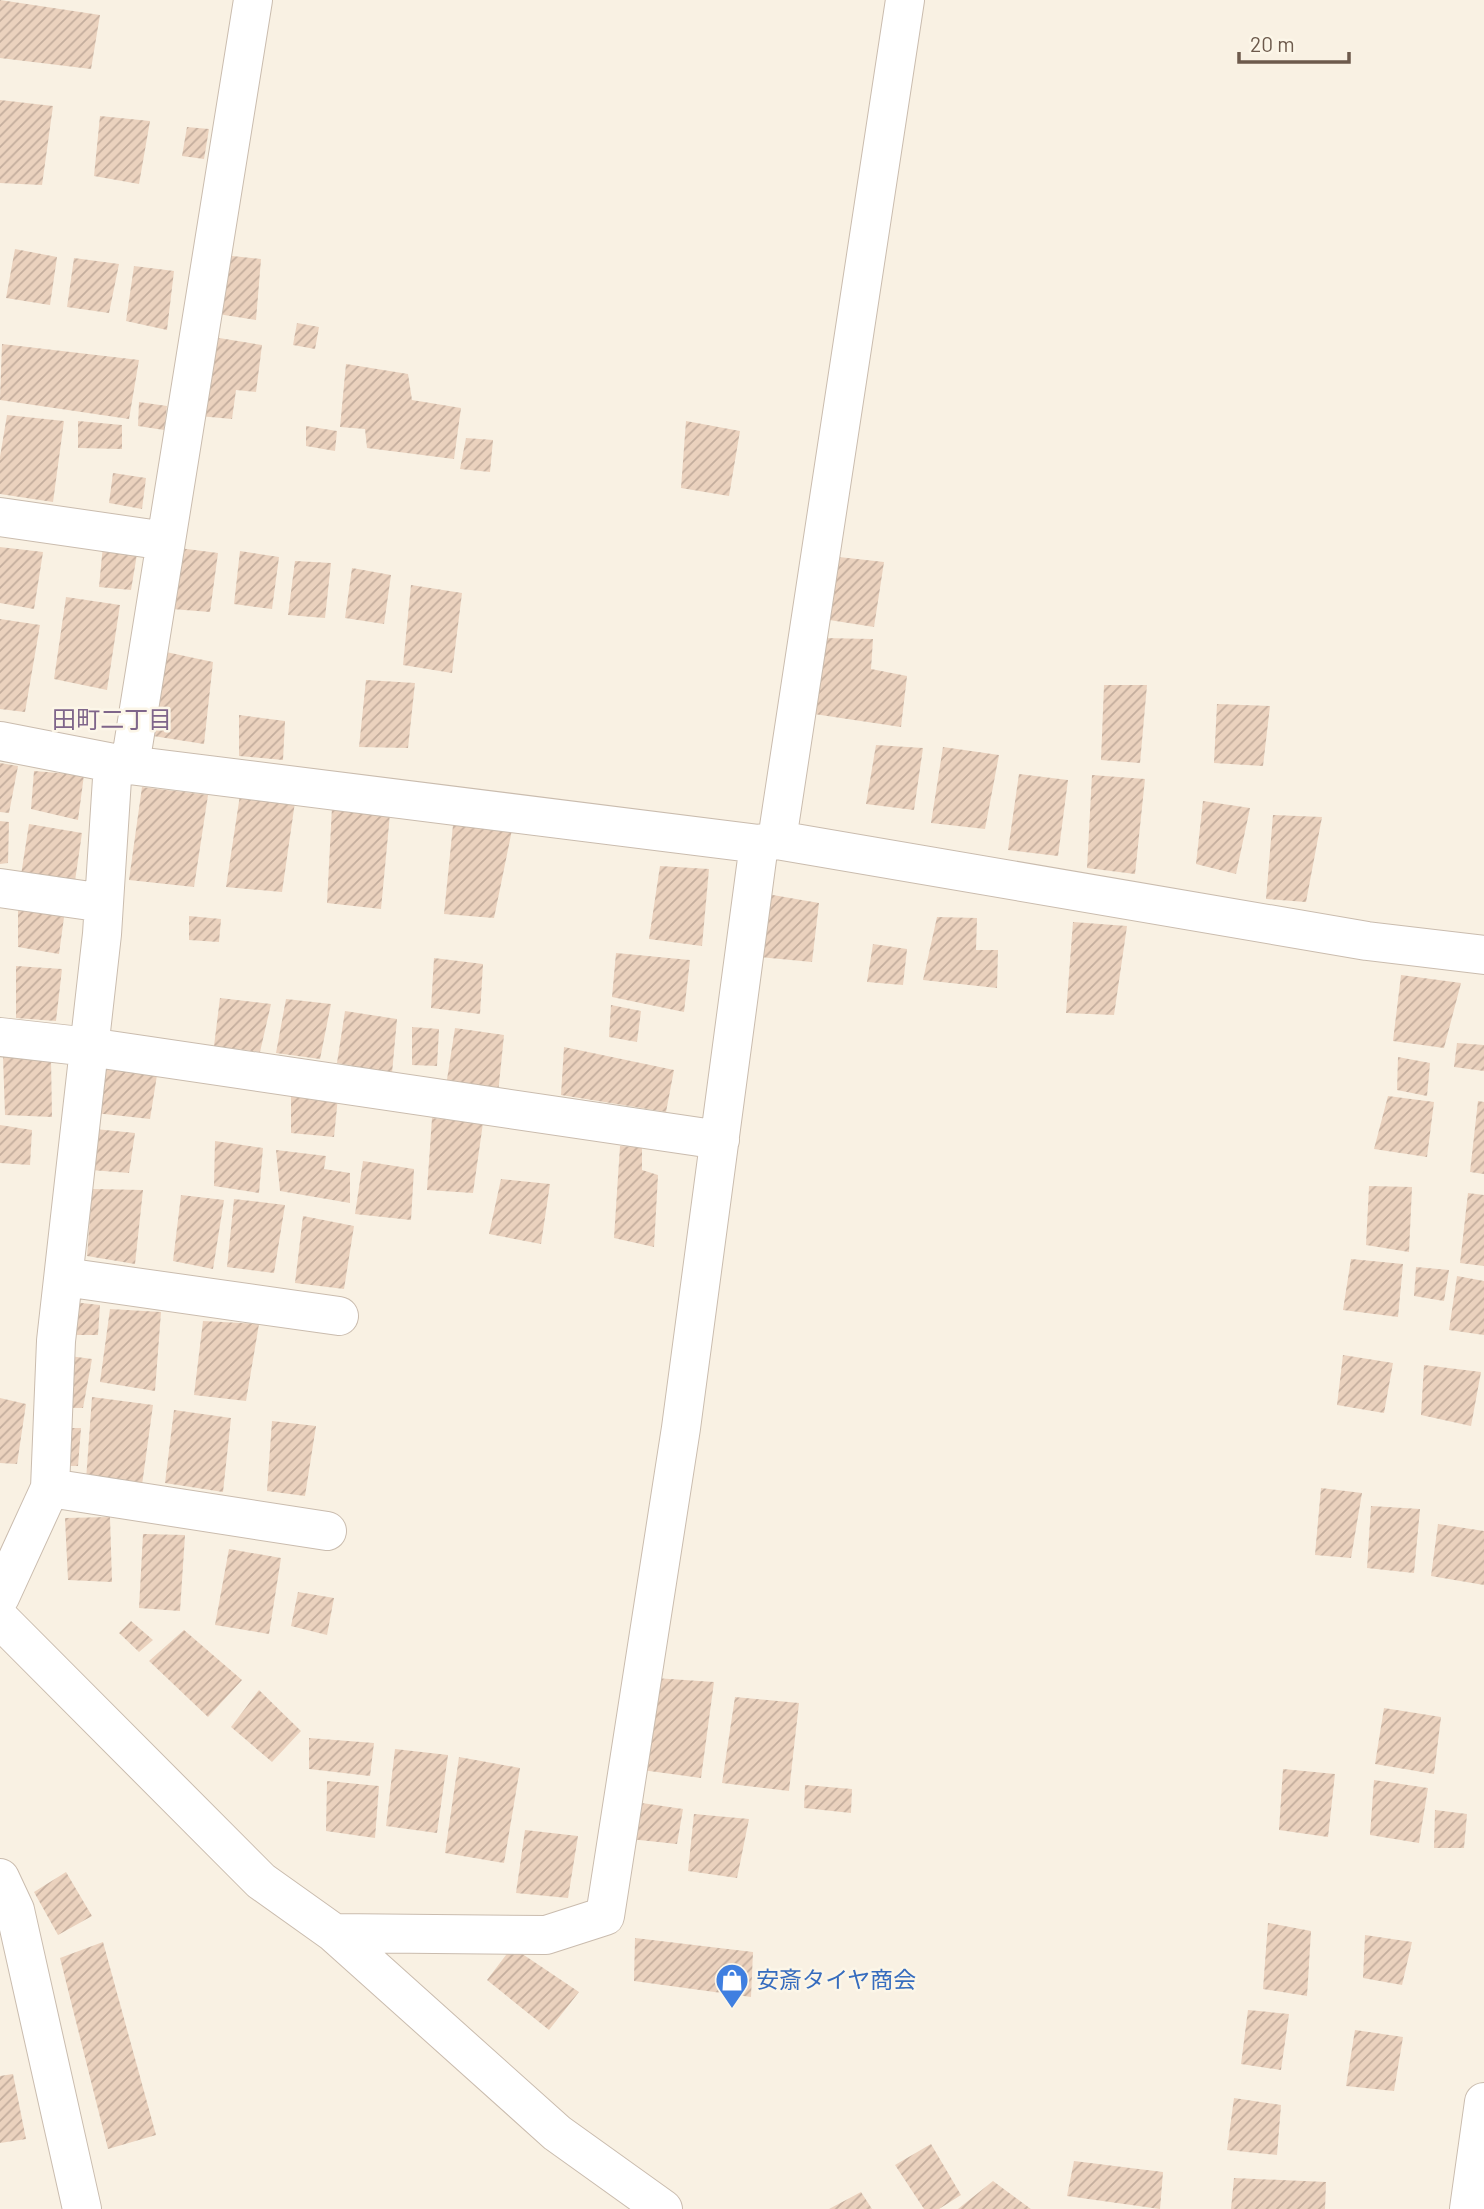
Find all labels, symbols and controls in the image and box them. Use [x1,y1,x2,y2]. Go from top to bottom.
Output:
scale bar [1239,21,1349,65]
text: 20 m [1250,31,1295,56]
district label: 田町二丁目 [52,704,172,733]
shop icon: 安斎タイヤ商会 [713,1961,751,2010]
place label: 安斎タイヤ商会 [756,1965,916,1993]

